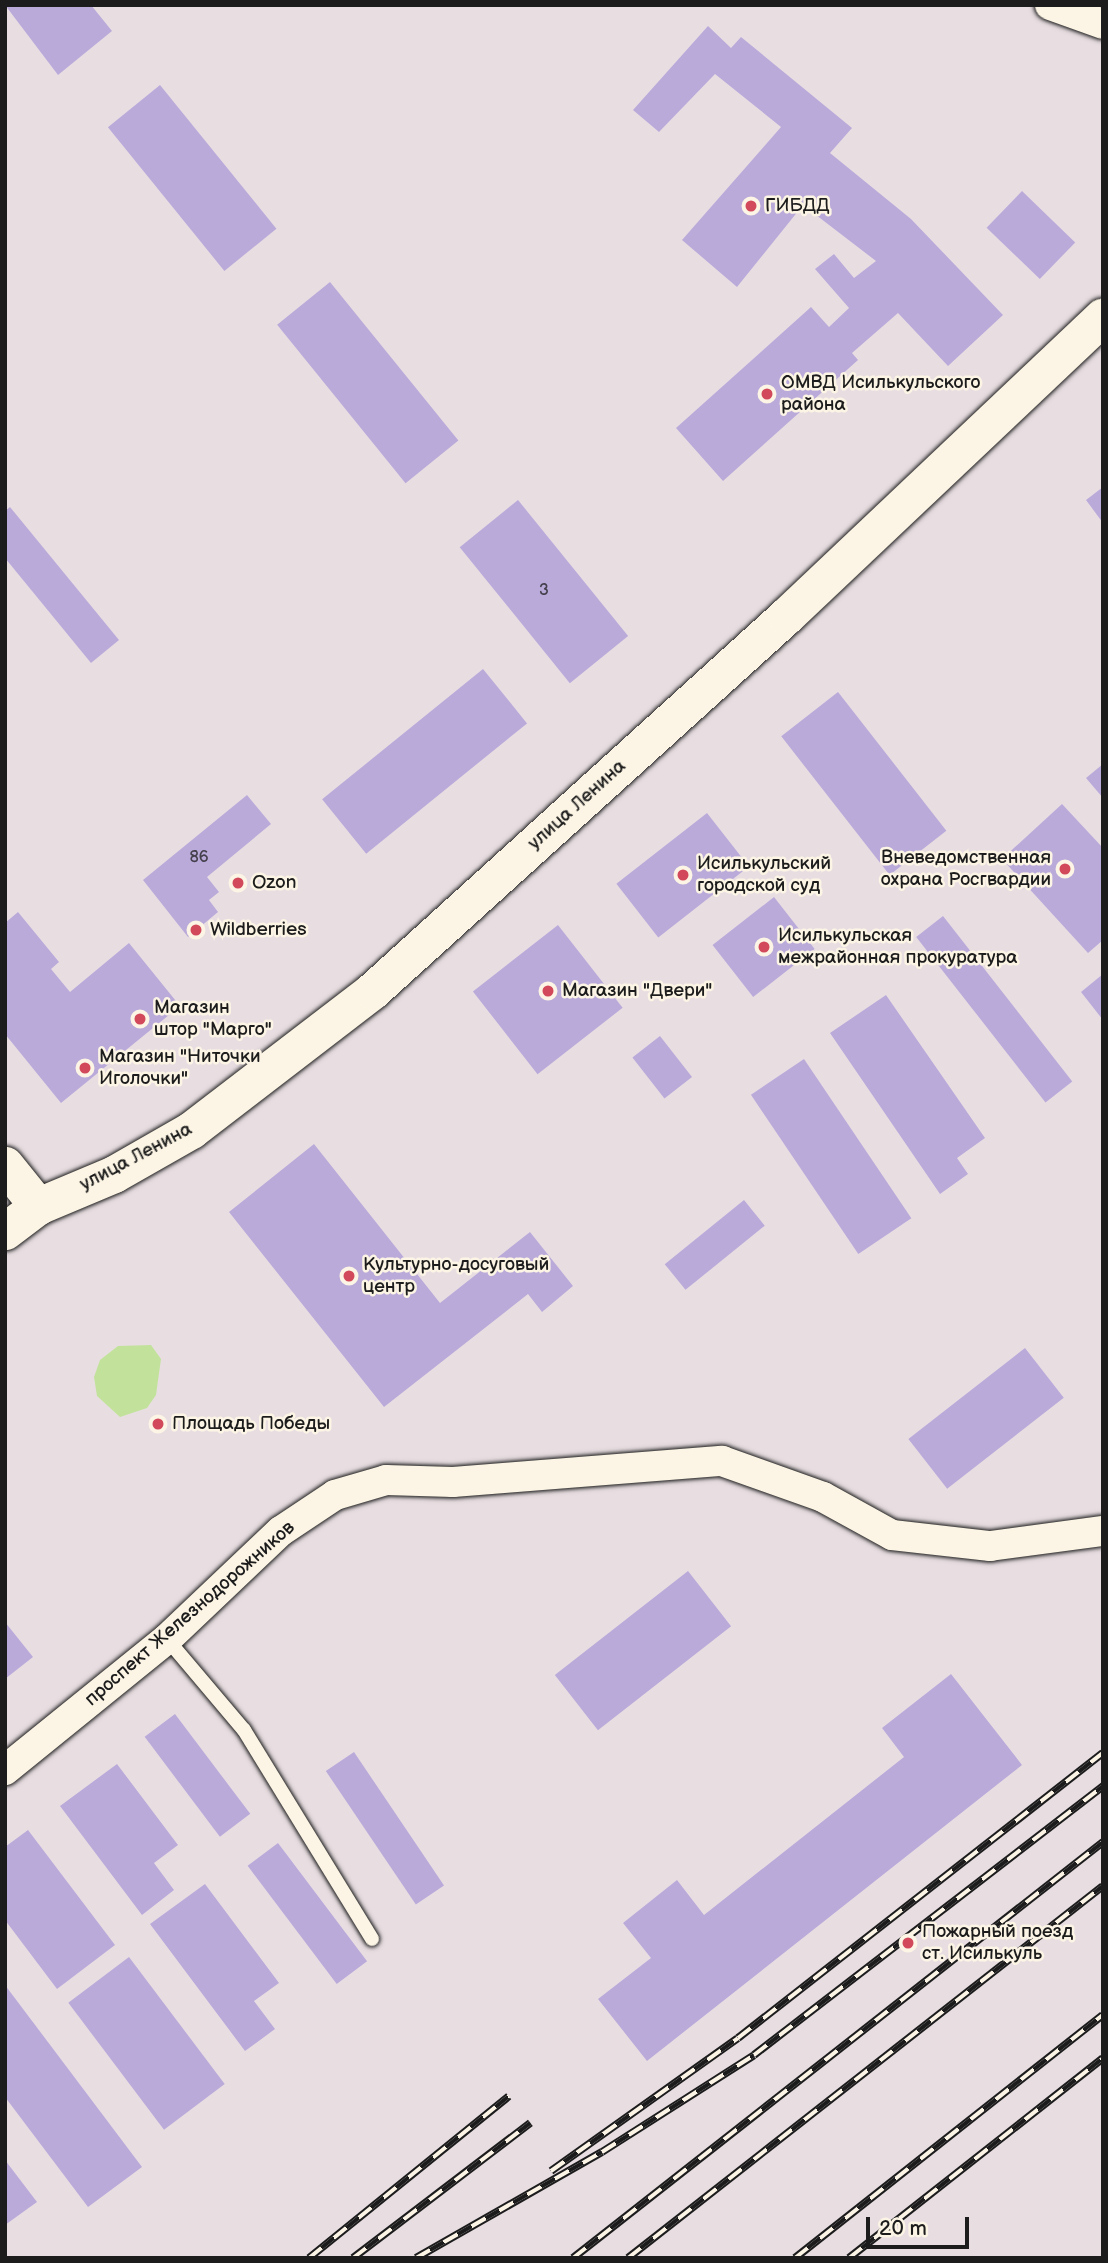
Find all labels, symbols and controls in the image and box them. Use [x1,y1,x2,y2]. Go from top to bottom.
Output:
place label: ГИБДД [765,195,830,217]
marker: ГИБДД [743,198,759,214]
place label: ОМВД Исилькульского района [781,372,980,416]
marker: ОМВД Исилькульского района [759,386,775,402]
house number: 3 [539,581,549,601]
street label: улица Ленина [523,755,631,855]
place label: Вневедомственная охрана Росгвардии [881,847,1051,891]
house number: 86 [189,848,209,868]
place label: Исилькульский городской суд [697,853,831,897]
marker: Вневедомственная охрана Росгвардии [1057,861,1073,877]
marker: Исилькульский городской суд [675,867,691,883]
place label: Ozon [252,872,297,894]
marker: Ozon [230,875,246,891]
place label: Wildberries [210,919,307,941]
marker: Wildberries [188,922,204,938]
place label: Исилькульская межрайонная прокуратура [778,925,1017,969]
marker: Исилькульская межрайонная прокуратура [756,939,772,955]
place label: Магазин "Двери" [562,980,712,1002]
marker: Магазин "Двери" [540,983,556,999]
place label: Магазин штор "Марго" [154,997,272,1041]
marker: Магазин штор "Марго" [132,1011,148,1027]
place label: Магазин "Ниточки Иголочки" [99,1046,261,1090]
marker: Магазин "Ниточки Иголочки" [77,1060,93,1076]
street label: улица Ленина [76,1118,196,1196]
place label: Культурно-досуговый центр [363,1254,549,1298]
marker: Культурно-досуговый центр [341,1268,357,1284]
place label: Площадь Победы [172,1413,330,1435]
marker: Площадь Победы [150,1416,166,1432]
street label: проспект Железнодорожников [80,1517,300,1711]
place label: Пожарный поезд ст. Исилькуль [922,1921,1073,1965]
marker: Пожарный поезд ст. Исилькуль [900,1935,916,1951]
scale bar [870,2204,973,2248]
text: 20 m [879,2216,927,2241]

